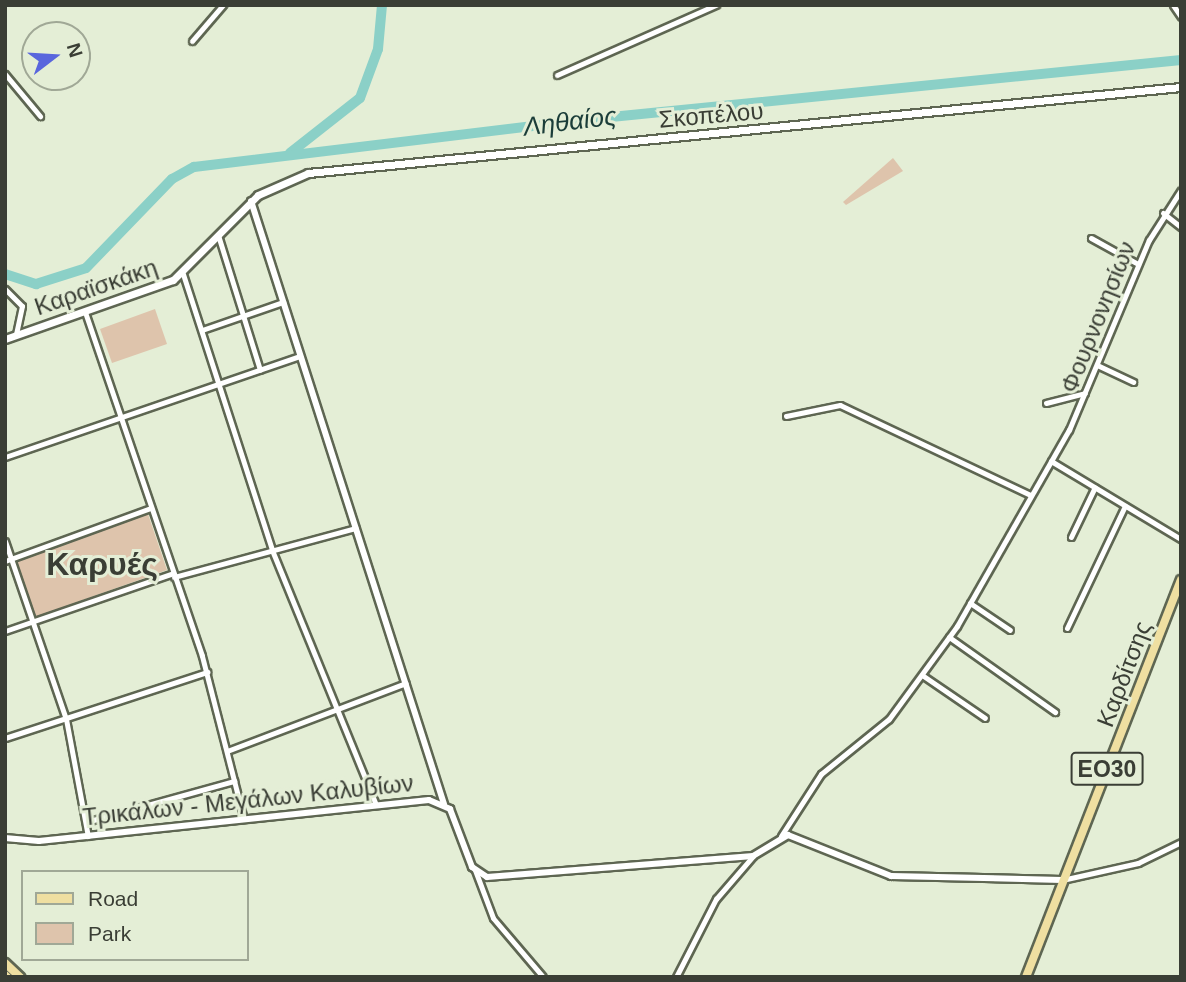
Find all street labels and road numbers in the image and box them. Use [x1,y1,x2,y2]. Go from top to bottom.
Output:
street label: Σκοπέλου [657,96,765,134]
street label: Φουρνονησίων [1055,237,1141,397]
street label: Καραϊσκάκη [31,253,161,321]
street label: Καρδίτσης [1091,617,1157,731]
road number: ΕΟ30 [1070,750,1144,789]
street label: Τρικάλων - Μεγάλων Καλυβίων [81,768,415,832]

